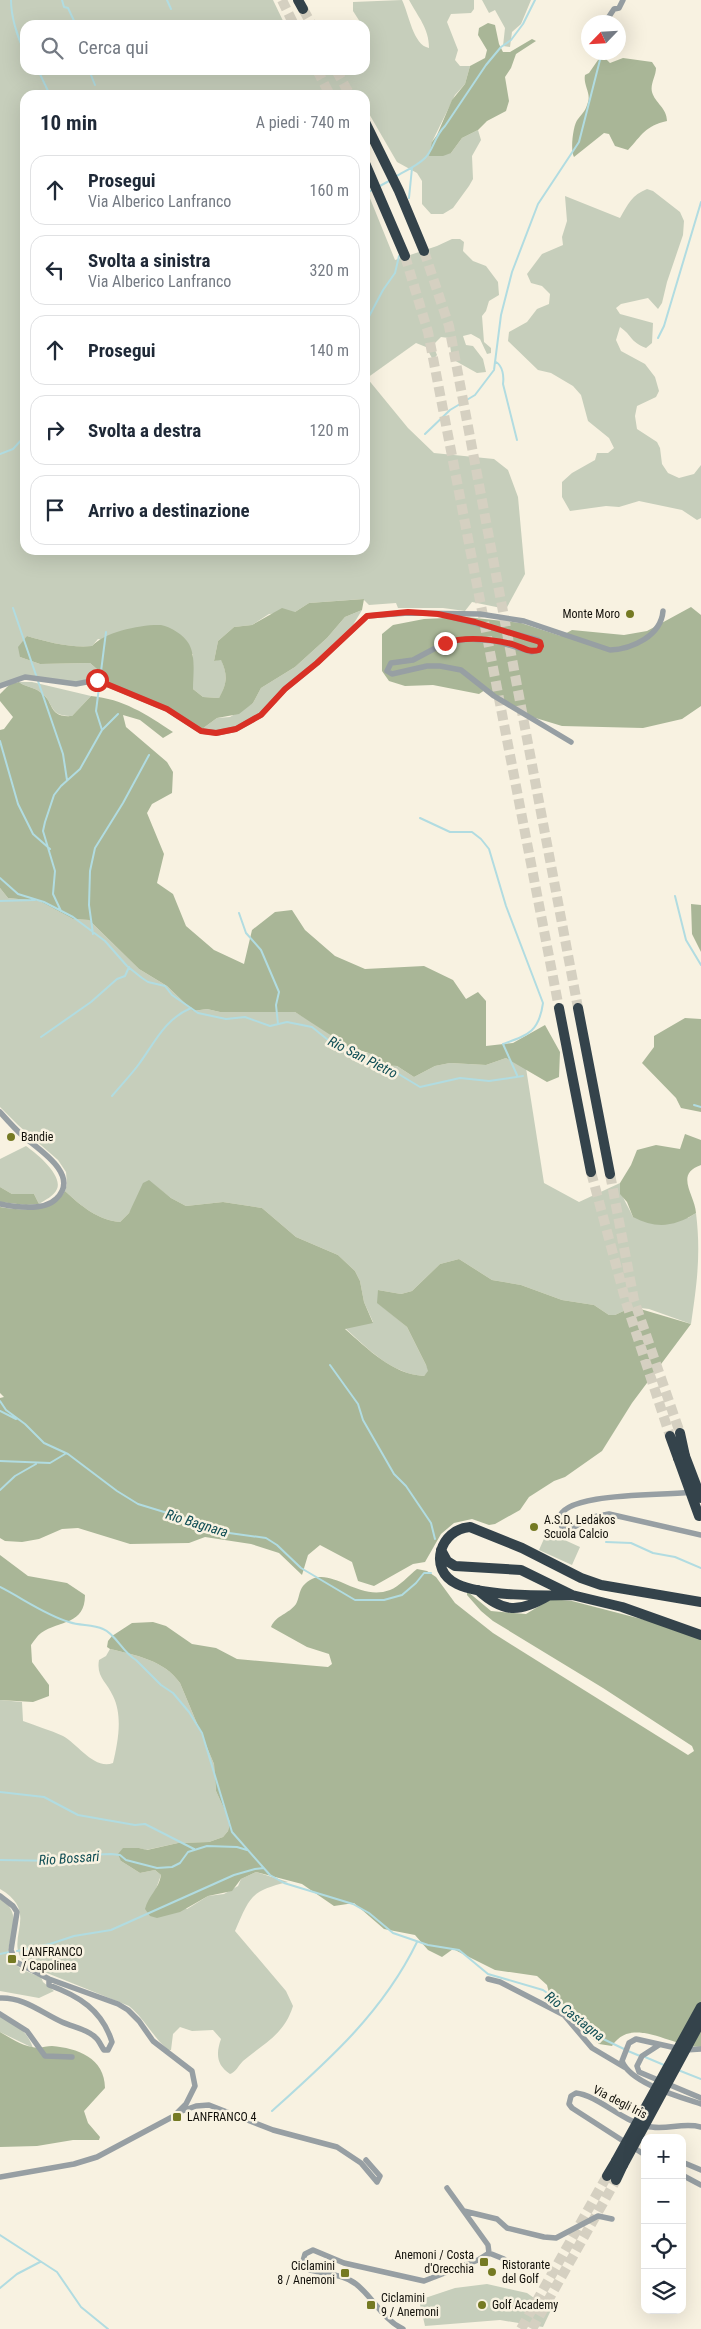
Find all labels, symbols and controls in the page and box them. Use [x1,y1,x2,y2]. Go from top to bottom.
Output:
north arrow [581,15,626,60]
search box [20,20,370,75]
icon: search [38,34,66,62]
text: Cerca qui [78,36,149,59]
text: 10 min [40,111,97,135]
text: A piedi · 740 m [256,113,350,132]
text: Prosegui [88,169,156,192]
icon: ahead [41,176,69,204]
text: 160 m [310,181,349,200]
text: Via Alberico Lanfranco [88,192,231,211]
text: Svolta a sinistra [88,249,210,272]
icon: left [41,256,69,284]
text: 320 m [310,261,349,280]
text: Via Alberico Lanfranco [88,272,231,291]
icon: ahead [41,336,69,364]
text: Prosegui [88,339,156,362]
text: 140 m [310,341,349,360]
icon: right [41,416,69,444]
text: Svolta a destra [88,419,201,442]
text: 120 m [310,421,349,440]
icon: arrive [41,496,69,524]
text: Arrivo a destinazione [88,499,250,522]
place label: Monte Moro [563,607,620,621]
marker: Monte Moro [624,608,636,620]
route end [434,632,457,655]
route start [86,669,109,692]
water label: Rio San Pietro [326,1033,400,1081]
place label: Bandie [21,1130,54,1144]
marker: Bandie [5,1131,17,1143]
water label: Rio Bagnara [164,1506,230,1540]
place label: A.S.D. Ledakos Scuola Calcio [544,1513,616,1541]
marker: A.S.D. Ledakos Scuola Calcio [528,1521,540,1533]
water label: Rio Bossari [38,1848,101,1868]
place label: LANFRANCO / Capolinea [22,1945,83,1973]
marker: LANFRANCO / Capolinea [6,1953,18,1965]
water label: Rio Castagna [542,1988,608,2044]
street label: Via degli Iris [591,2082,649,2122]
place label: LANFRANCO 4 [187,2110,256,2124]
marker: LANFRANCO 4 [171,2111,183,2123]
map controls [641,2134,686,2314]
button: + [641,2134,686,2179]
button: − [641,2179,686,2224]
button: locate [641,2224,686,2269]
place label: Anemoni / Costa d'Orecchia [394,2248,474,2276]
marker: Anemoni / Costa d'Orecchia [478,2256,490,2268]
place label: Ristorante del Golf [502,2258,551,2286]
place label: Ciclamini 8 / Anemoni [277,2259,335,2287]
marker: Ristorante del Golf [486,2266,498,2278]
marker: Ciclamini 8 / Anemoni [339,2267,351,2279]
button: layers [641,2269,686,2314]
place label: Ciclamini 9 / Anemoni [381,2291,439,2319]
place label: Golf Academy [492,2298,558,2312]
marker: Ciclamini 9 / Anemoni [365,2299,377,2311]
marker: Golf Academy [476,2299,488,2311]

